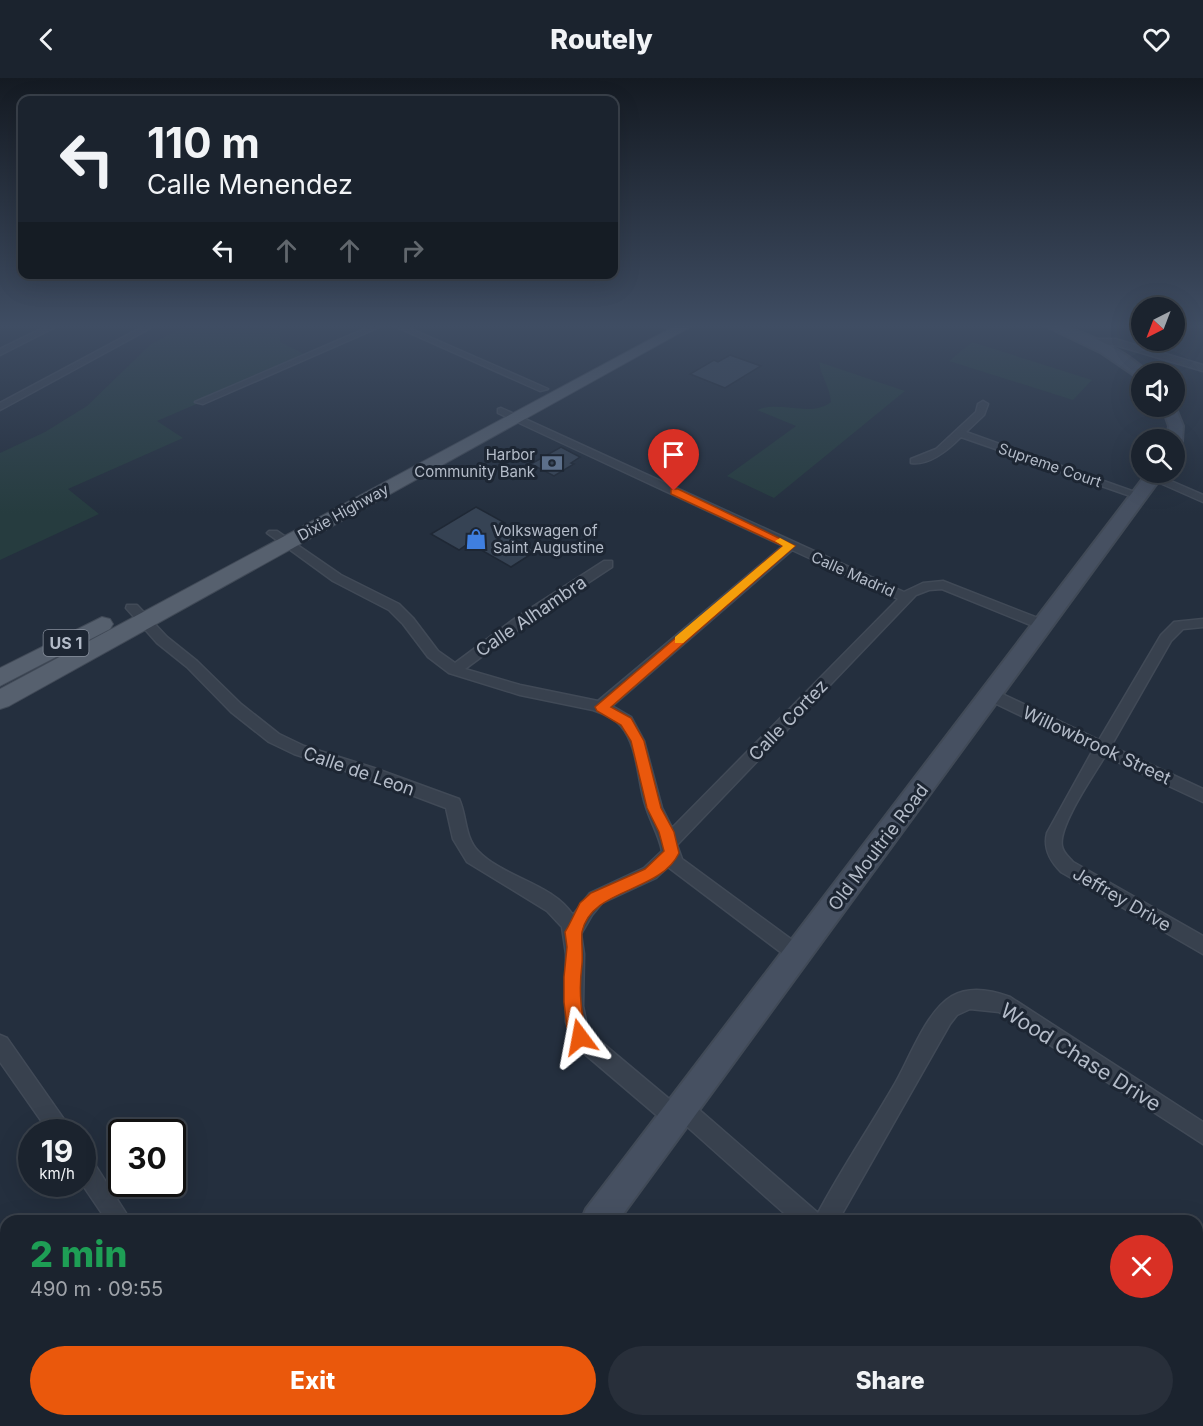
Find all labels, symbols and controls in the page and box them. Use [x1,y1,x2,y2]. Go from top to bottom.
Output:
icon: back [30,23,63,56]
text: Routely [550,23,653,56]
icon: heart [1140,23,1173,56]
text: 110 m [147,117,260,168]
icon: left [48,120,126,198]
text: Calle Menendez [147,168,353,201]
icon: left [207,234,240,267]
icon: ahead [270,234,303,267]
icon: ahead [333,234,366,267]
icon: right [396,234,429,267]
north arrow [1131,297,1185,351]
map controls [1131,297,1185,483]
button: sound [1131,363,1185,417]
pin [648,429,699,491]
button: search [1131,429,1185,483]
icon: arrive [657,438,690,471]
street label: Supreme Court [996,439,1104,492]
place label: Harbor Community Bank [414,445,536,481]
bank icon: Harbor Community Bank [540,451,564,475]
street label: Dixie Highway [294,479,392,545]
place label: Volkswagen of Saint Augustine [493,521,604,557]
shop icon: Volkswagen of Saint Augustine [464,527,488,551]
street label: Calle Madrid [808,547,898,601]
street label: Calle Alhambra [472,571,590,661]
road number: US 1 [44,630,88,656]
street label: Calle Cortez [744,675,832,765]
street label: Willowbrook Street [1020,701,1174,789]
street label: Calle de Leon [301,742,417,800]
street label: Old Moultrie Road [824,780,932,914]
street label: Jeffrey Drive [1069,862,1175,936]
street label: Wood Chase Drive [996,998,1166,1116]
position arrow [548,1005,612,1069]
speed limit sign: 30 [108,1119,186,1197]
text: 19 [41,1133,73,1169]
text: km/h [39,1164,75,1183]
text: 2 min [30,1232,127,1276]
button: close [1110,1235,1173,1298]
text: 490 m · 09:55 [30,1277,163,1301]
button: Exit [30,1346,596,1415]
button: Share [608,1346,1173,1415]

